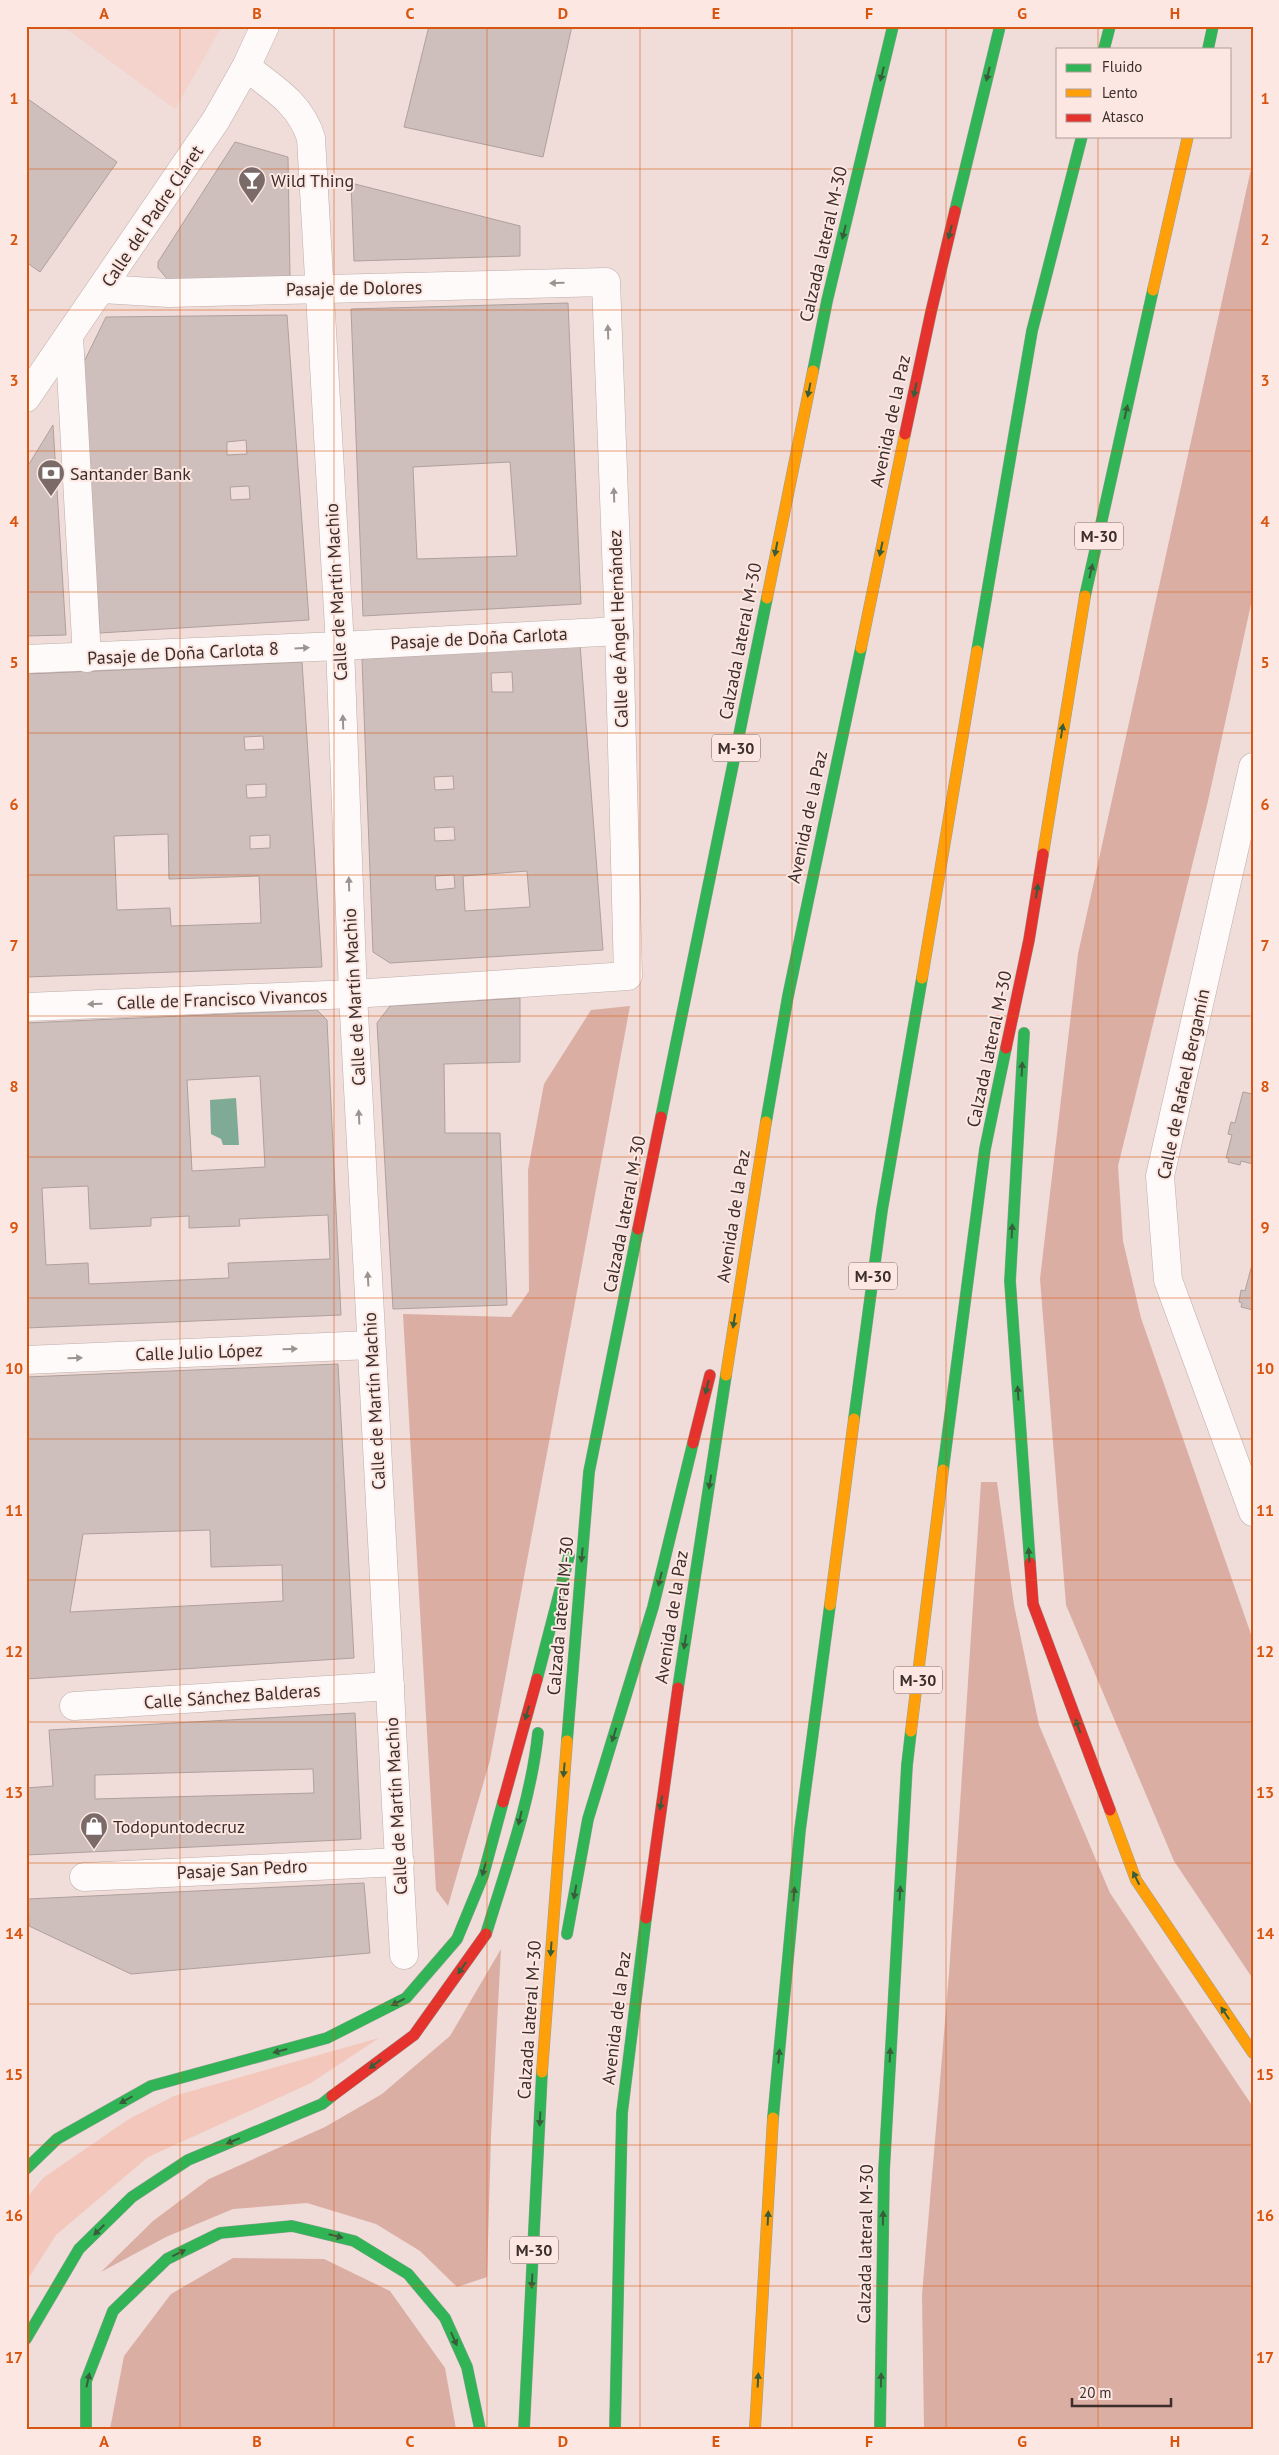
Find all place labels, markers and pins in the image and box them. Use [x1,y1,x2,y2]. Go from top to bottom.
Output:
bar icon: Wild Thing [237,165,267,204]
place label: Wild Thing [271,169,354,192]
bank icon: Santander Bank [36,458,66,497]
place label: Santander Bank [70,462,191,485]
shop icon: Todopuntodecruz [79,1811,109,1850]
place label: Todopuntodecruz [113,1815,245,1838]

